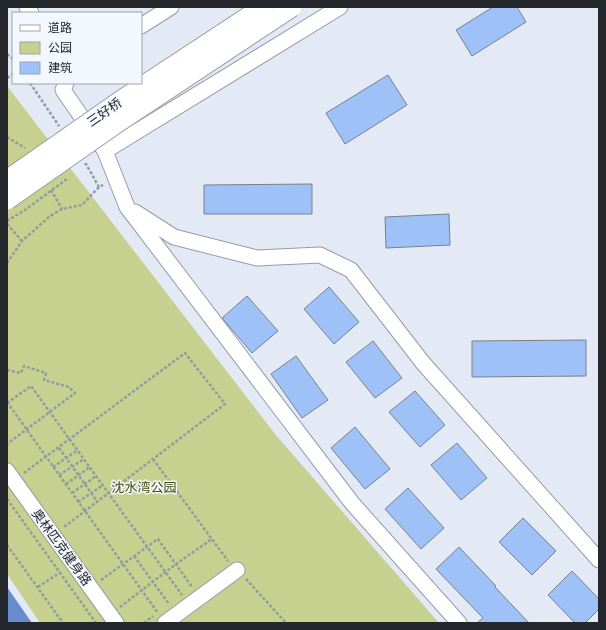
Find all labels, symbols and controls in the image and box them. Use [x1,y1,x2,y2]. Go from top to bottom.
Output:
legend [12,12,142,84]
text: 道路 [48,21,72,34]
text: 公园 [48,41,72,54]
text: 建筑 [48,61,72,74]
street label: 三好桥 [84,95,124,129]
park label: 沈水湾公园 [111,480,177,494]
street label: 奥林匹克健身路 [30,506,94,588]

